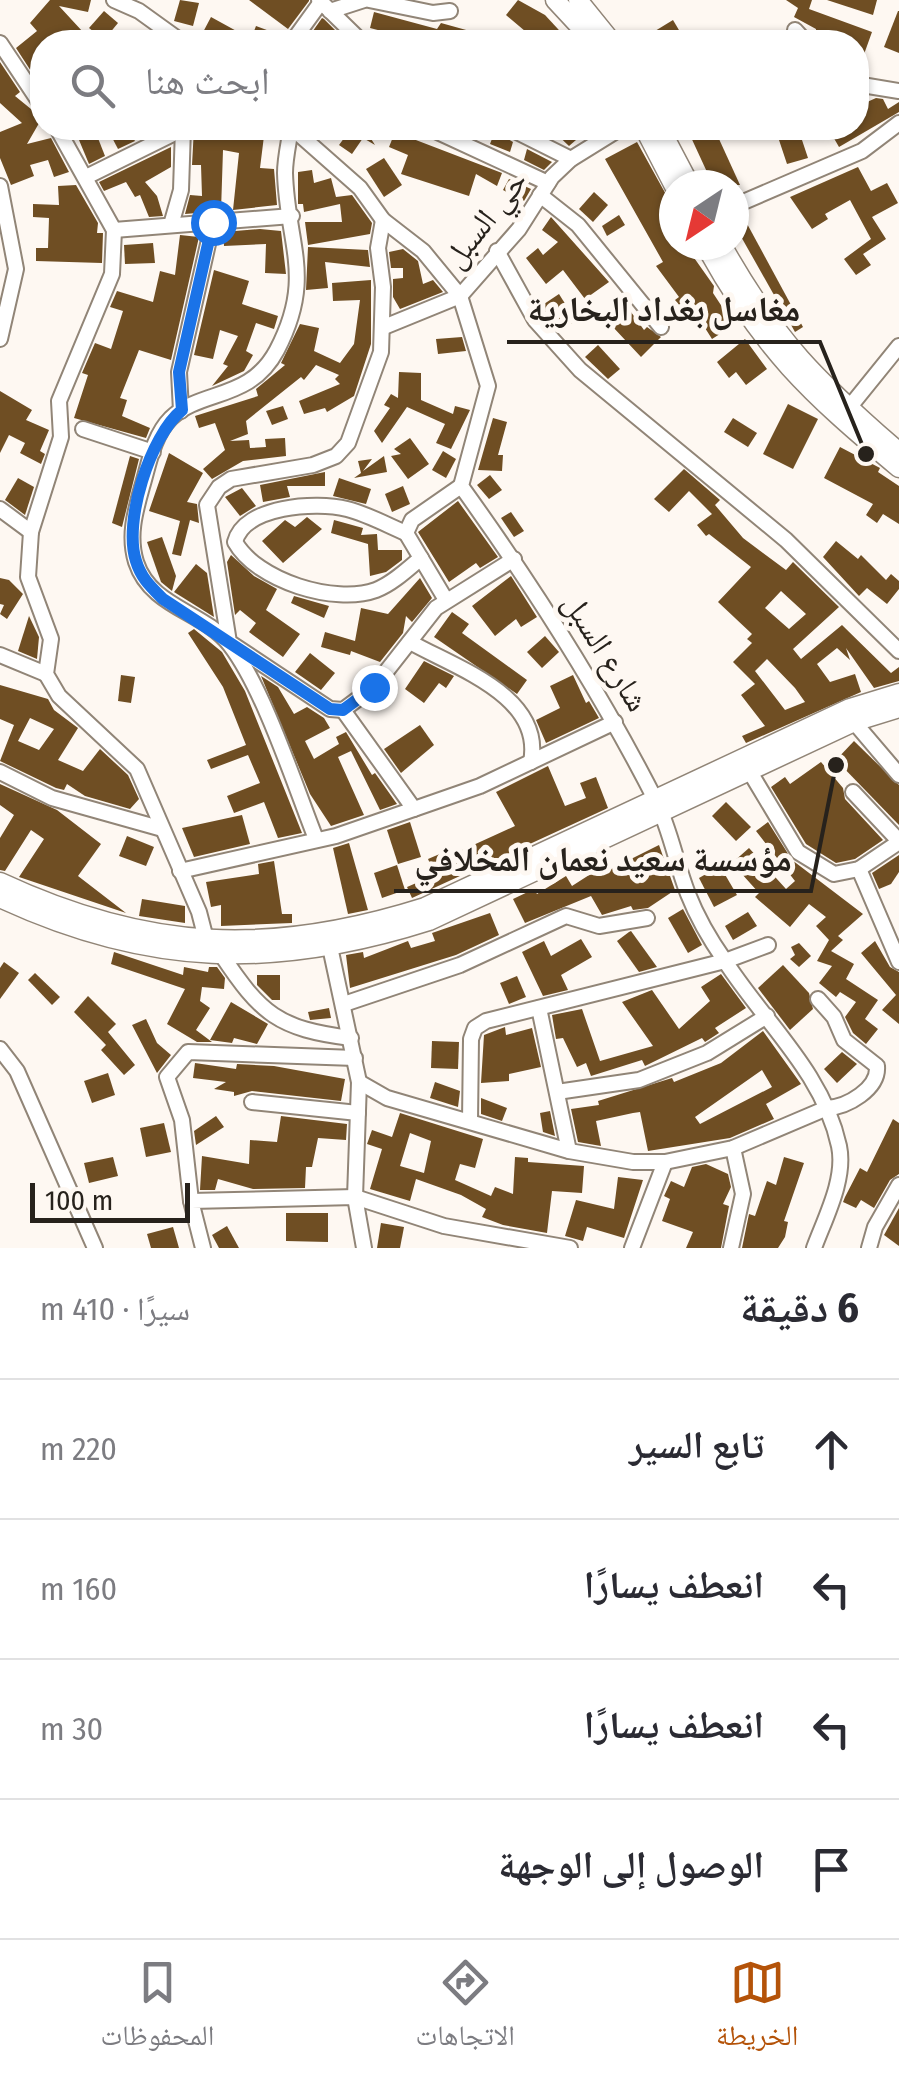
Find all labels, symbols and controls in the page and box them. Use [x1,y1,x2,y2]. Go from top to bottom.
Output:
search box [30,30,869,140]
icon: search [65,58,120,113]
text: ابحث هنا [145,58,270,104]
street label: حي السبل [435,162,540,279]
north arrow [659,170,749,260]
route start [191,200,237,246]
callout: مغاسل بغداد البخارية [507,277,820,342]
text: مغاسل بغداد البخارية [528,288,800,331]
street label: شارع السبل [554,586,657,719]
route end [352,665,398,711]
callout: مؤسسة سعيد نعمان المخلافي [394,826,811,891]
text: مؤسسة سعيد نعمان المخلافي [414,838,792,887]
scale bar [30,1178,190,1222]
text: 100 m [45,1184,113,1217]
text: 6 دقيقة [740,1283,859,1333]
text: سيرًا · 410 m [40,1290,190,1328]
text: تابع السير [629,1422,764,1468]
icon: ahead [804,1422,859,1477]
text: 220 m [40,1430,117,1468]
text: انعطف يسارًا [584,1562,764,1608]
icon: left [804,1562,859,1617]
text: 160 m [40,1570,117,1608]
text: انعطف يسارًا [584,1702,764,1748]
icon: left [804,1702,859,1757]
text: 30 m [40,1710,103,1748]
text: الوصول إلى الوجهة [498,1842,764,1888]
icon: arrive [804,1842,859,1897]
tab: المحفوظات [101,1955,214,2063]
tab: الاتجاهات [416,1955,515,2063]
tab: الخريطة [716,1955,798,2063]

